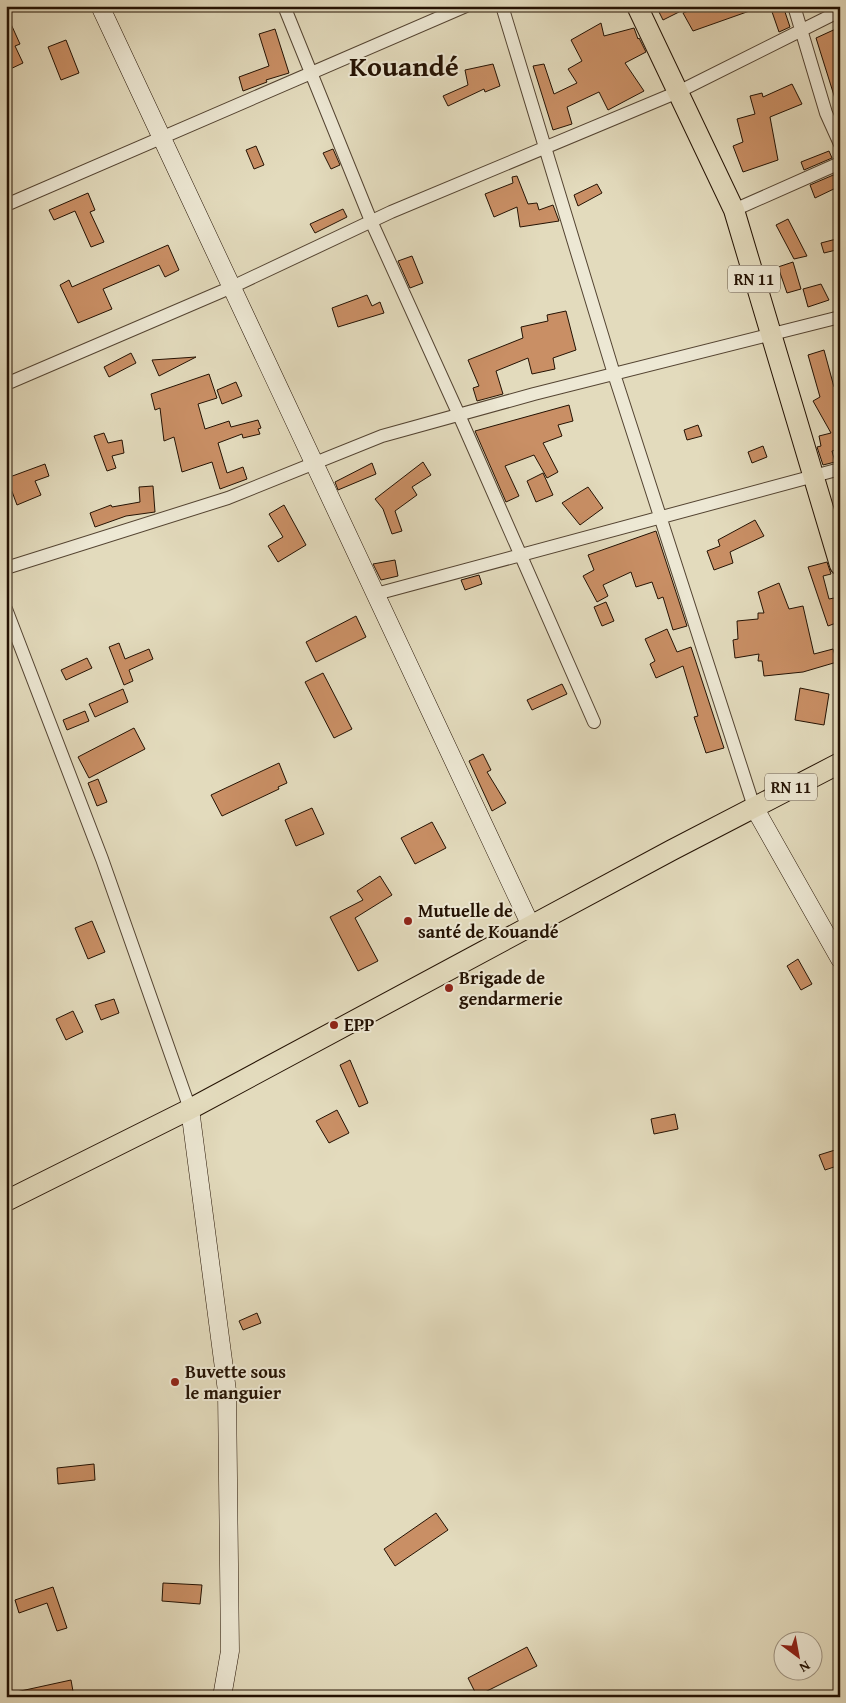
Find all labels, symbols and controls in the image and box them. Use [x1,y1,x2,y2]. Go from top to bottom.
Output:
district label: Kouandé [349,45,459,86]
road number: RN 11 [728,266,780,292]
road number: RN 11 [765,774,817,800]
place label: Mutuelle de santé de Kouandé [418,897,559,945]
marker: Mutuelle de santé de Kouandé [402,915,414,927]
place label: Brigade de gendarmerie [459,964,563,1012]
marker: Brigade de gendarmerie [443,982,455,994]
place label: EPP [344,1011,375,1038]
marker: EPP [328,1019,340,1031]
place label: Buvette sous le manguier [185,1358,286,1406]
marker: Buvette sous le manguier [169,1376,181,1388]
north arrow [774,1630,824,1680]
text: N [795,1656,814,1678]

